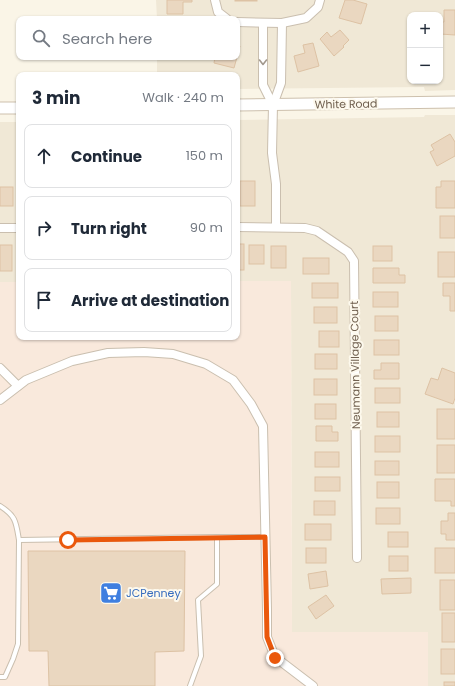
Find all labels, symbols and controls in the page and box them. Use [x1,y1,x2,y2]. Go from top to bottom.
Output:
map controls [407,12,443,84]
button: + [407,12,443,48]
search box [16,16,240,60]
icon: search [30,27,52,49]
text: Search here [62,28,152,49]
button: − [407,48,443,84]
one-way arrow [259,59,267,65]
text: 3 min [32,86,80,110]
text: Walk · 240 m [142,88,224,107]
street label: White Road [314,95,378,113]
icon: ahead [33,145,55,167]
text: Continue [71,146,142,167]
text: 150 m [186,146,223,165]
icon: right [33,217,55,239]
text: Turn right [71,218,147,239]
text: 90 m [190,218,223,237]
icon: arrive [33,289,55,311]
text: Arrive at destination [71,290,229,311]
street label: Neumann Village Court [346,301,364,429]
route start [59,531,77,549]
supermarket icon: JCPenney [98,580,124,606]
place label: JCPenney [126,585,181,601]
route end [266,649,284,667]

